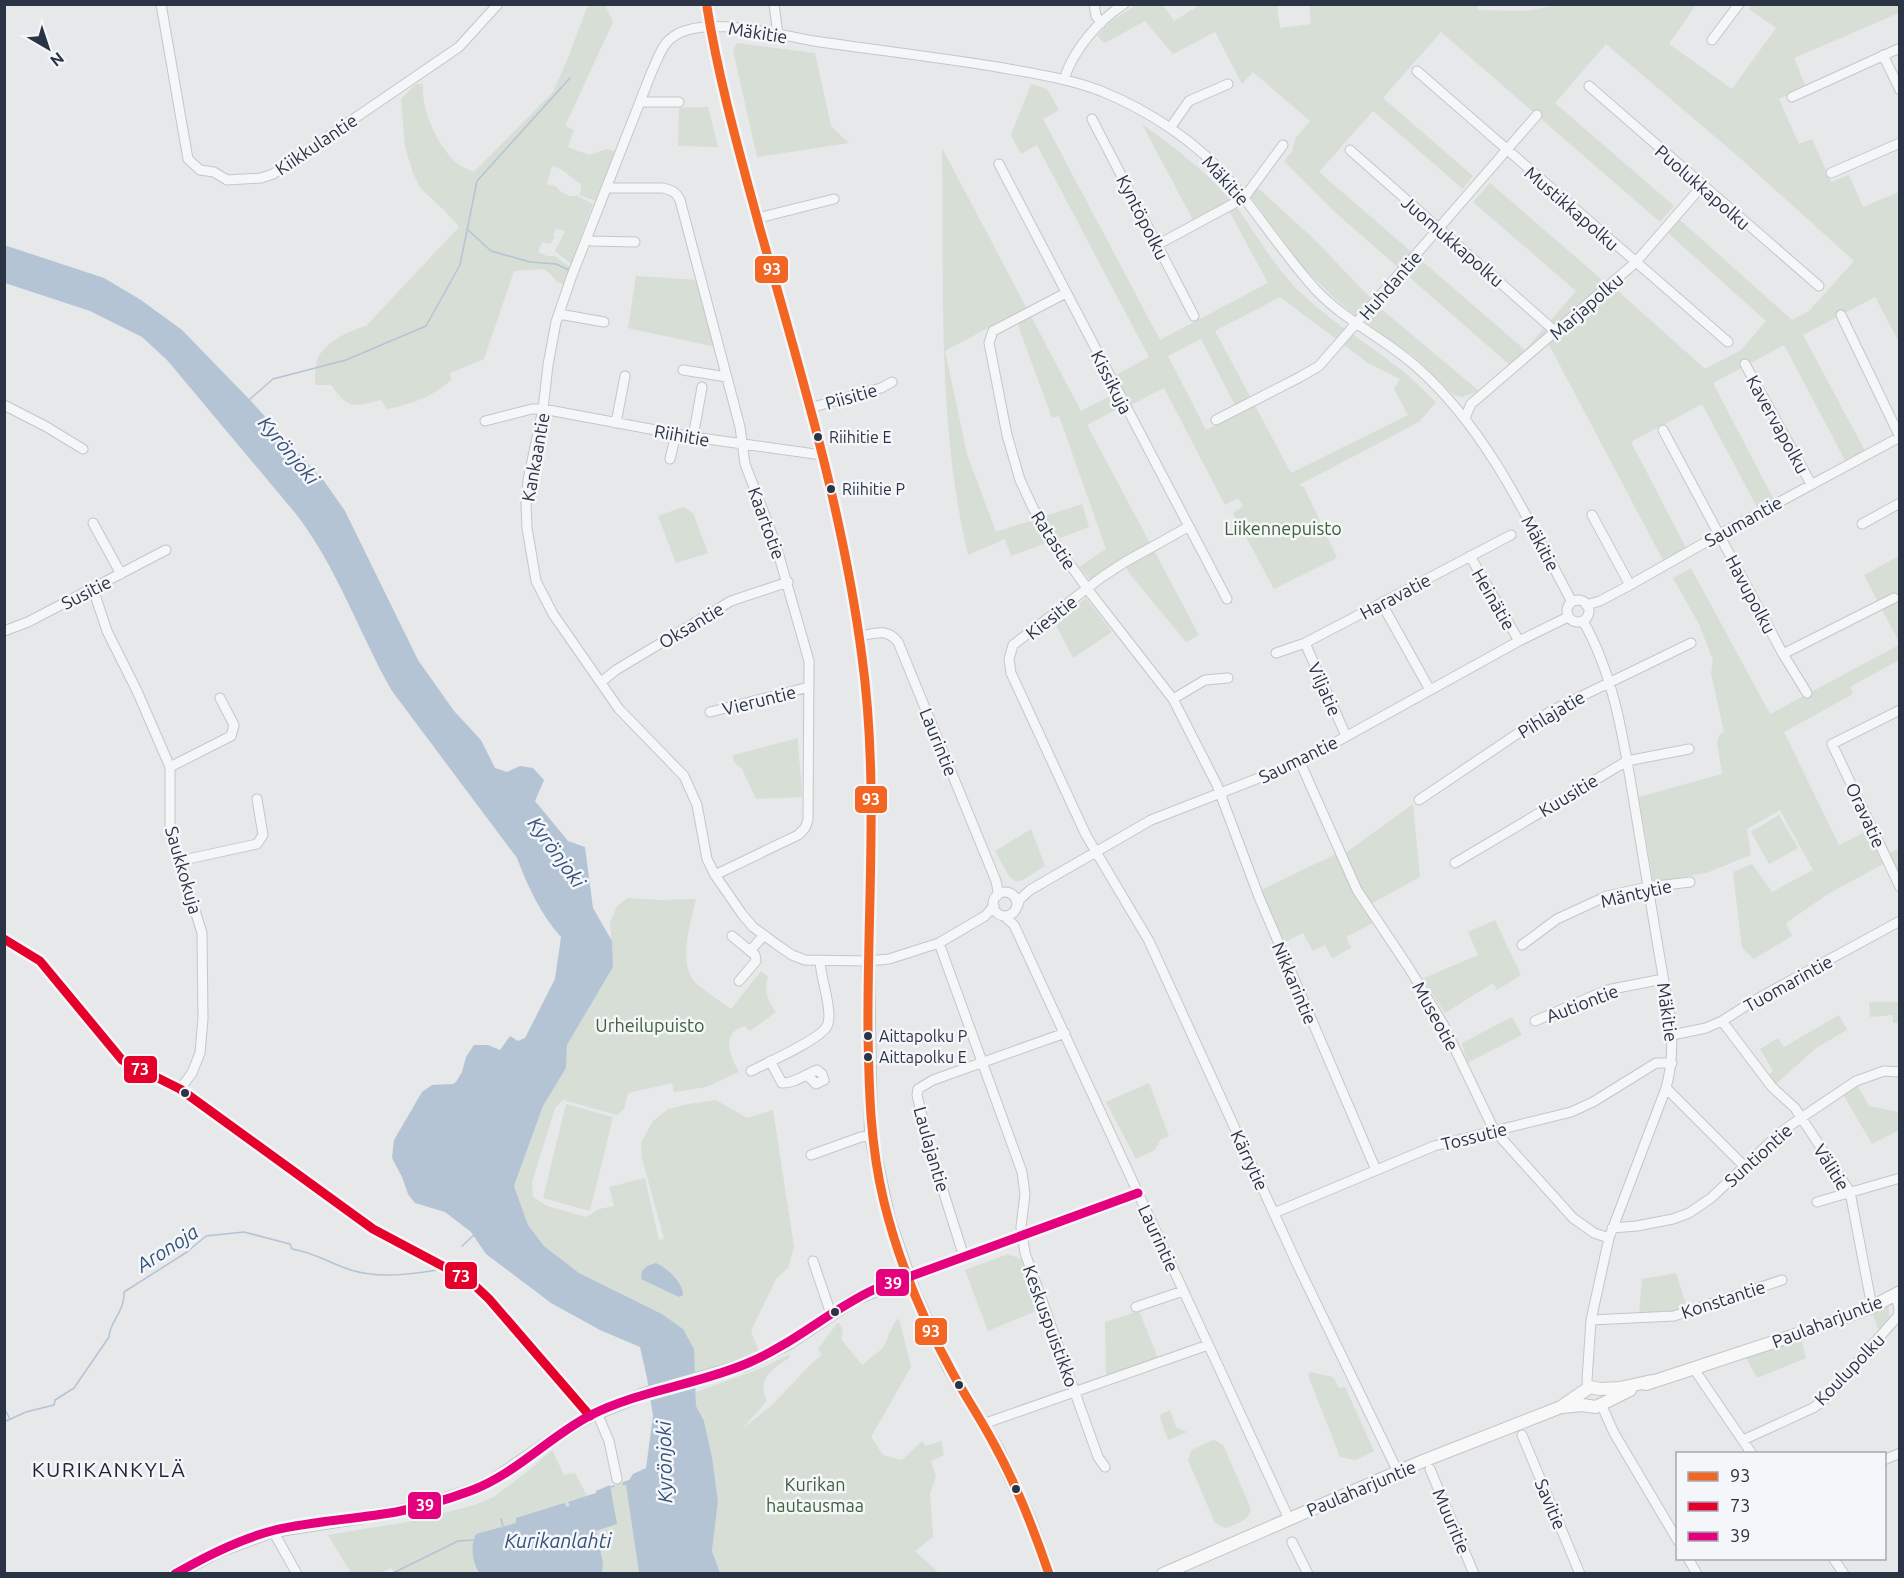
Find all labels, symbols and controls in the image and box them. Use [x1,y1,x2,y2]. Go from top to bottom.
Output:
street label: Mäkitie [727,17,789,47]
north arrow [18,18,78,78]
text: N [47,49,68,70]
street label: Kiikkulantie [271,109,361,179]
street label: Puolukkapolku [1651,140,1755,234]
street label: Mäkitie [1199,151,1253,209]
street label: Mustikkapolku [1521,162,1623,254]
street label: Kyntöpolku [1113,171,1173,263]
street label: Juomukkapolku [1398,191,1508,291]
street label: Huhdantie [1355,247,1425,323]
line badge: 93 [754,255,789,284]
text: 93 [763,260,781,278]
street label: Marjapolku [1545,269,1627,343]
street label: Kissikuja [1088,347,1136,417]
street label: Kavervapolku [1743,371,1813,477]
street label: Piisitie [823,379,879,413]
water label: Kyrönjoki [254,411,325,490]
street label: Kankaantie [517,411,553,503]
street label: Riihitie [653,420,711,450]
place label: Riihitie E [829,428,891,446]
marker: Riihitie E [812,431,824,443]
place label: Riihitie P [842,480,905,498]
marker: Riihitie P [825,483,837,495]
street label: Kaartotie [745,484,789,562]
street label: Saumantie [1701,492,1785,550]
street label: Ratastie [1028,507,1080,573]
street label: Mäkitie [1518,512,1564,574]
park label: Liikennepuisto [1224,518,1342,538]
street label: Havupolku [1722,551,1780,637]
street label: Heinätie [1468,565,1520,633]
street label: Haravatie [1356,569,1434,623]
street label: Susitie [58,571,114,613]
street label: Kiesitie [1022,591,1080,643]
street label: Oksantie [655,598,727,652]
street label: Viljatie [1304,659,1346,719]
street label: Vieruntie [720,681,798,719]
street label: Pihlajatie [1514,686,1588,742]
street label: Laurintie [916,705,962,779]
street label: Saumantie [1255,731,1341,787]
street label: Kuusitie [1535,770,1601,820]
street label: Oravatie [1842,779,1890,851]
line badge: 93 [854,785,888,814]
text: 93 [862,790,880,808]
water label: Kyrönjoki [524,812,591,893]
street label: Saukkokuja [162,824,206,916]
street label: Mäntytie [1599,875,1673,911]
street label: Nikkarintie [1269,939,1321,1027]
street label: Tuomarintie [1740,951,1836,1015]
street label: Museotie [1409,978,1463,1054]
street label: Autiontie [1543,980,1621,1026]
street label: Mäkitie [1654,981,1682,1043]
park label: Urheilupuisto [595,1015,705,1035]
place label: Aittapolku P [879,1027,967,1045]
marker: Aittapolku P [862,1030,874,1042]
place label: Aittapolku E [879,1048,967,1066]
marker: Aittapolku E [862,1051,874,1063]
line badge: 73 [123,1055,158,1084]
text: 73 [131,1060,149,1078]
unlabelled marker [179,1087,191,1099]
street label: Laulajantie [910,1104,954,1194]
street label: Tossutie [1439,1118,1509,1154]
street label: Suntiontie [1720,1120,1796,1190]
street label: Kärrytie [1227,1127,1273,1193]
street label: Välitie [1810,1140,1854,1194]
street label: Laurintie [1135,1201,1183,1275]
water label: Aronoja [131,1219,202,1277]
line badge: 73 [444,1261,478,1290]
street label: Keskuspuistikko [1020,1262,1082,1390]
text: 73 [452,1267,470,1285]
line badge: 39 [875,1268,910,1297]
text: 39 [884,1274,902,1292]
street label: Konstantie [1678,1276,1768,1322]
street label: Paulaharjuntie [1769,1291,1885,1351]
unlabelled marker [829,1306,841,1318]
line badge: 93 [914,1317,948,1346]
text: 93 [922,1322,940,1340]
street label: Koulupolku [1810,1329,1888,1409]
unlabelled marker [953,1379,965,1391]
water label: Kyrönjoki [652,1420,676,1503]
legend [1676,1452,1886,1560]
street label: Paulaharjuntie [1303,1456,1419,1520]
district label: KURIKANKYLÄ [32,1457,186,1481]
text: 93 [1730,1465,1750,1485]
park label: Kurikan hautausmaa [766,1474,864,1515]
street label: Savitie [1531,1476,1571,1532]
unlabelled marker [1010,1483,1022,1495]
street label: Muuritie [1429,1485,1475,1557]
line badge: 39 [407,1491,442,1520]
text: 73 [1730,1495,1750,1515]
text: 39 [416,1496,434,1514]
text: 39 [1730,1525,1750,1545]
water label: Kurikanlahti [504,1529,613,1552]

